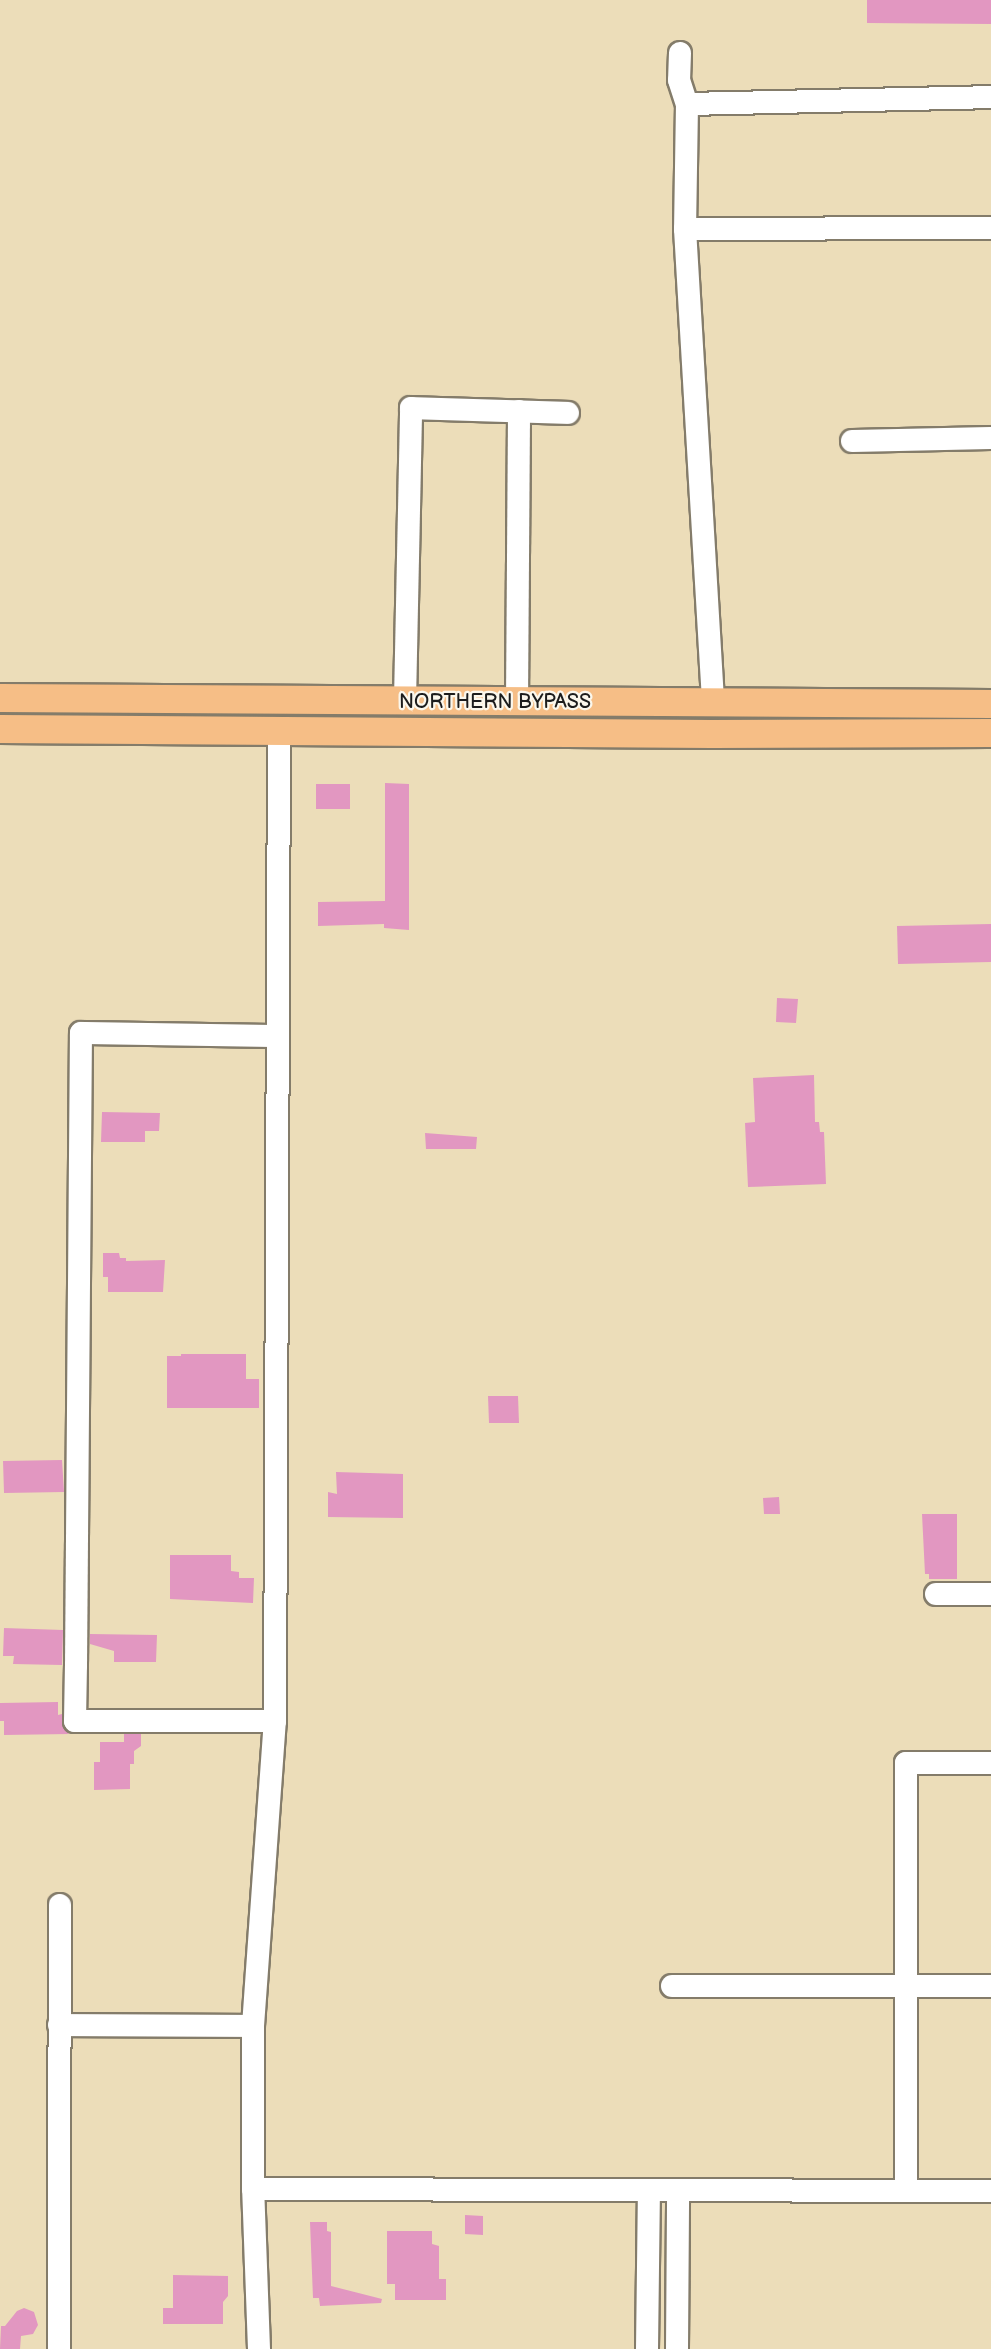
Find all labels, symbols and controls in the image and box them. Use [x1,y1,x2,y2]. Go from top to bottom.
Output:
street label: NORTHERN BYPASS [399,690,591,714]

